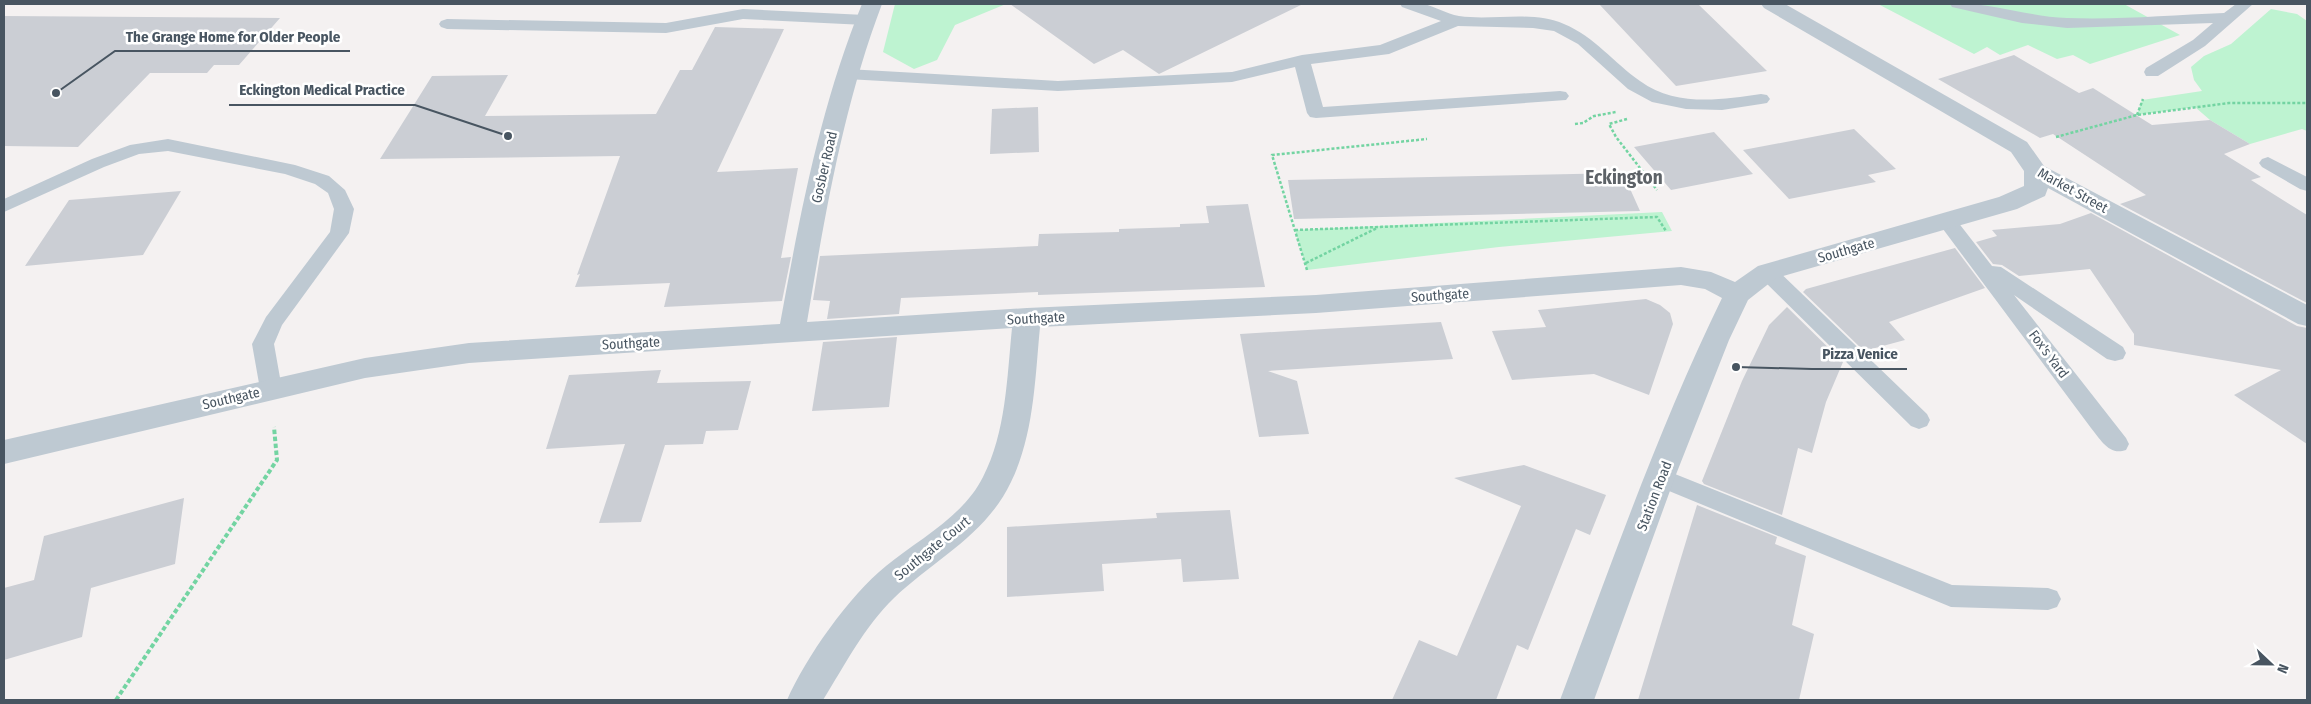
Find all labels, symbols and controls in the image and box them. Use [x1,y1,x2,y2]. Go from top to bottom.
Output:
callout: The Grange Home for Older People [115,21,350,51]
text: The Grange Home for Older People [126,28,341,46]
callout: Eckington Medical Practice [229,75,415,105]
text: Eckington Medical Practice [239,81,405,99]
street label: Gosber Road [808,130,841,205]
street label: Market Street [2035,164,2111,217]
district label: Eckington [1585,166,1663,189]
street label: Southgate [1816,234,1876,267]
street label: Southgate [1410,285,1470,306]
street label: Southgate [1007,308,1066,329]
street label: Fox's Yard [2025,327,2072,382]
street label: Southgate [602,333,661,354]
callout: Pizza Venice [1812,339,1907,369]
text: Pizza Venice [1822,345,1898,363]
street label: Southgate [201,384,261,413]
street label: Station Road [1633,459,1676,534]
street label: Southgate Court [891,512,974,584]
north arrow [2246,639,2296,689]
text: N [2273,662,2292,676]

